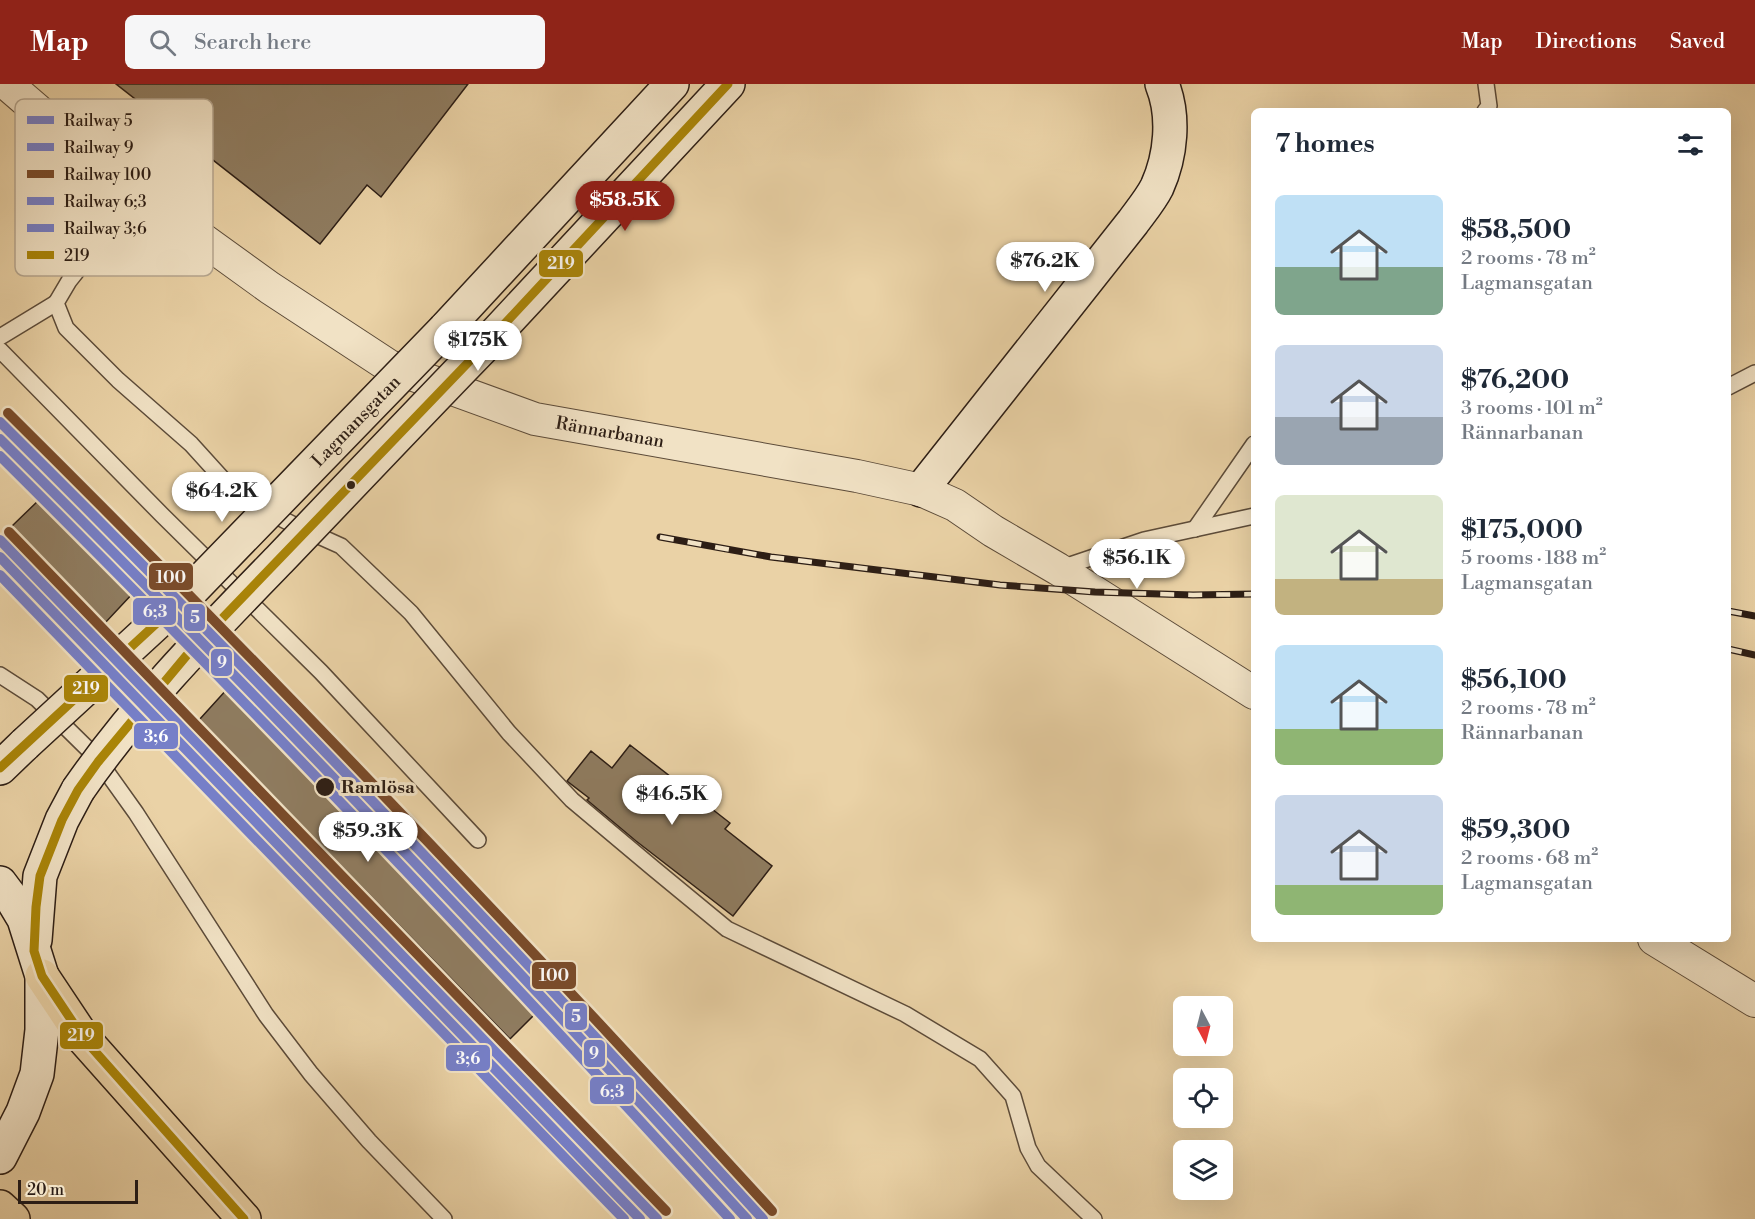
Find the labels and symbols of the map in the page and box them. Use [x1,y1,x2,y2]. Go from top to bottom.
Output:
legend [15,99,213,276]
text: Railway 5 [64,111,133,131]
text: Railway 9 [64,138,134,158]
text: Railway 100 [64,165,151,185]
pin: $58.5K [576,181,674,232]
text: Railway 6;3 [64,192,147,212]
text: Railway 3;6 [64,219,147,239]
pin: $76.2K [996,242,1094,293]
text: 219 [64,246,90,266]
line badge: 219 [538,249,584,278]
text: 219 [547,254,575,274]
pin: $175K [436,321,520,372]
street label: Lagmansgatan [307,370,406,472]
street label: Rännarbanan [554,412,666,453]
pin: $64.2K [173,472,271,523]
unlabelled marker [345,479,357,491]
pin: $56.1K [1088,539,1186,590]
line badge: 100 [148,562,194,591]
text: 100 [156,568,186,588]
line badge: 6;3 [132,597,177,626]
text: 6;3 [143,602,168,622]
line badge: 5 [183,603,206,632]
text: 5 [190,608,200,628]
line badge: 9 [210,648,233,677]
text: 9 [217,653,227,673]
line badge: 219 [63,674,109,703]
text: 219 [72,679,100,699]
line badge: 3;6 [133,722,179,750]
text: 3;6 [144,727,168,747]
pin: $46.5K [623,775,721,826]
marker: Ramlösa [314,776,336,798]
place label: Ramlösa [341,776,415,799]
pin: $59.3K [319,812,417,863]
line badge: 100 [531,961,577,990]
text: 100 [539,966,569,986]
north arrow [1173,996,1233,1056]
line badge: 5 [564,1002,588,1031]
text: 5 [571,1007,581,1027]
line badge: 219 [59,1021,104,1050]
text: 219 [67,1026,95,1046]
line badge: 9 [583,1039,606,1068]
line badge: 3;6 [445,1044,491,1072]
text: 9 [589,1044,599,1064]
text: 3;6 [456,1049,480,1069]
line badge: 6;3 [589,1076,635,1105]
text: 6;3 [600,1082,625,1102]
scale bar [18,1177,138,1204]

